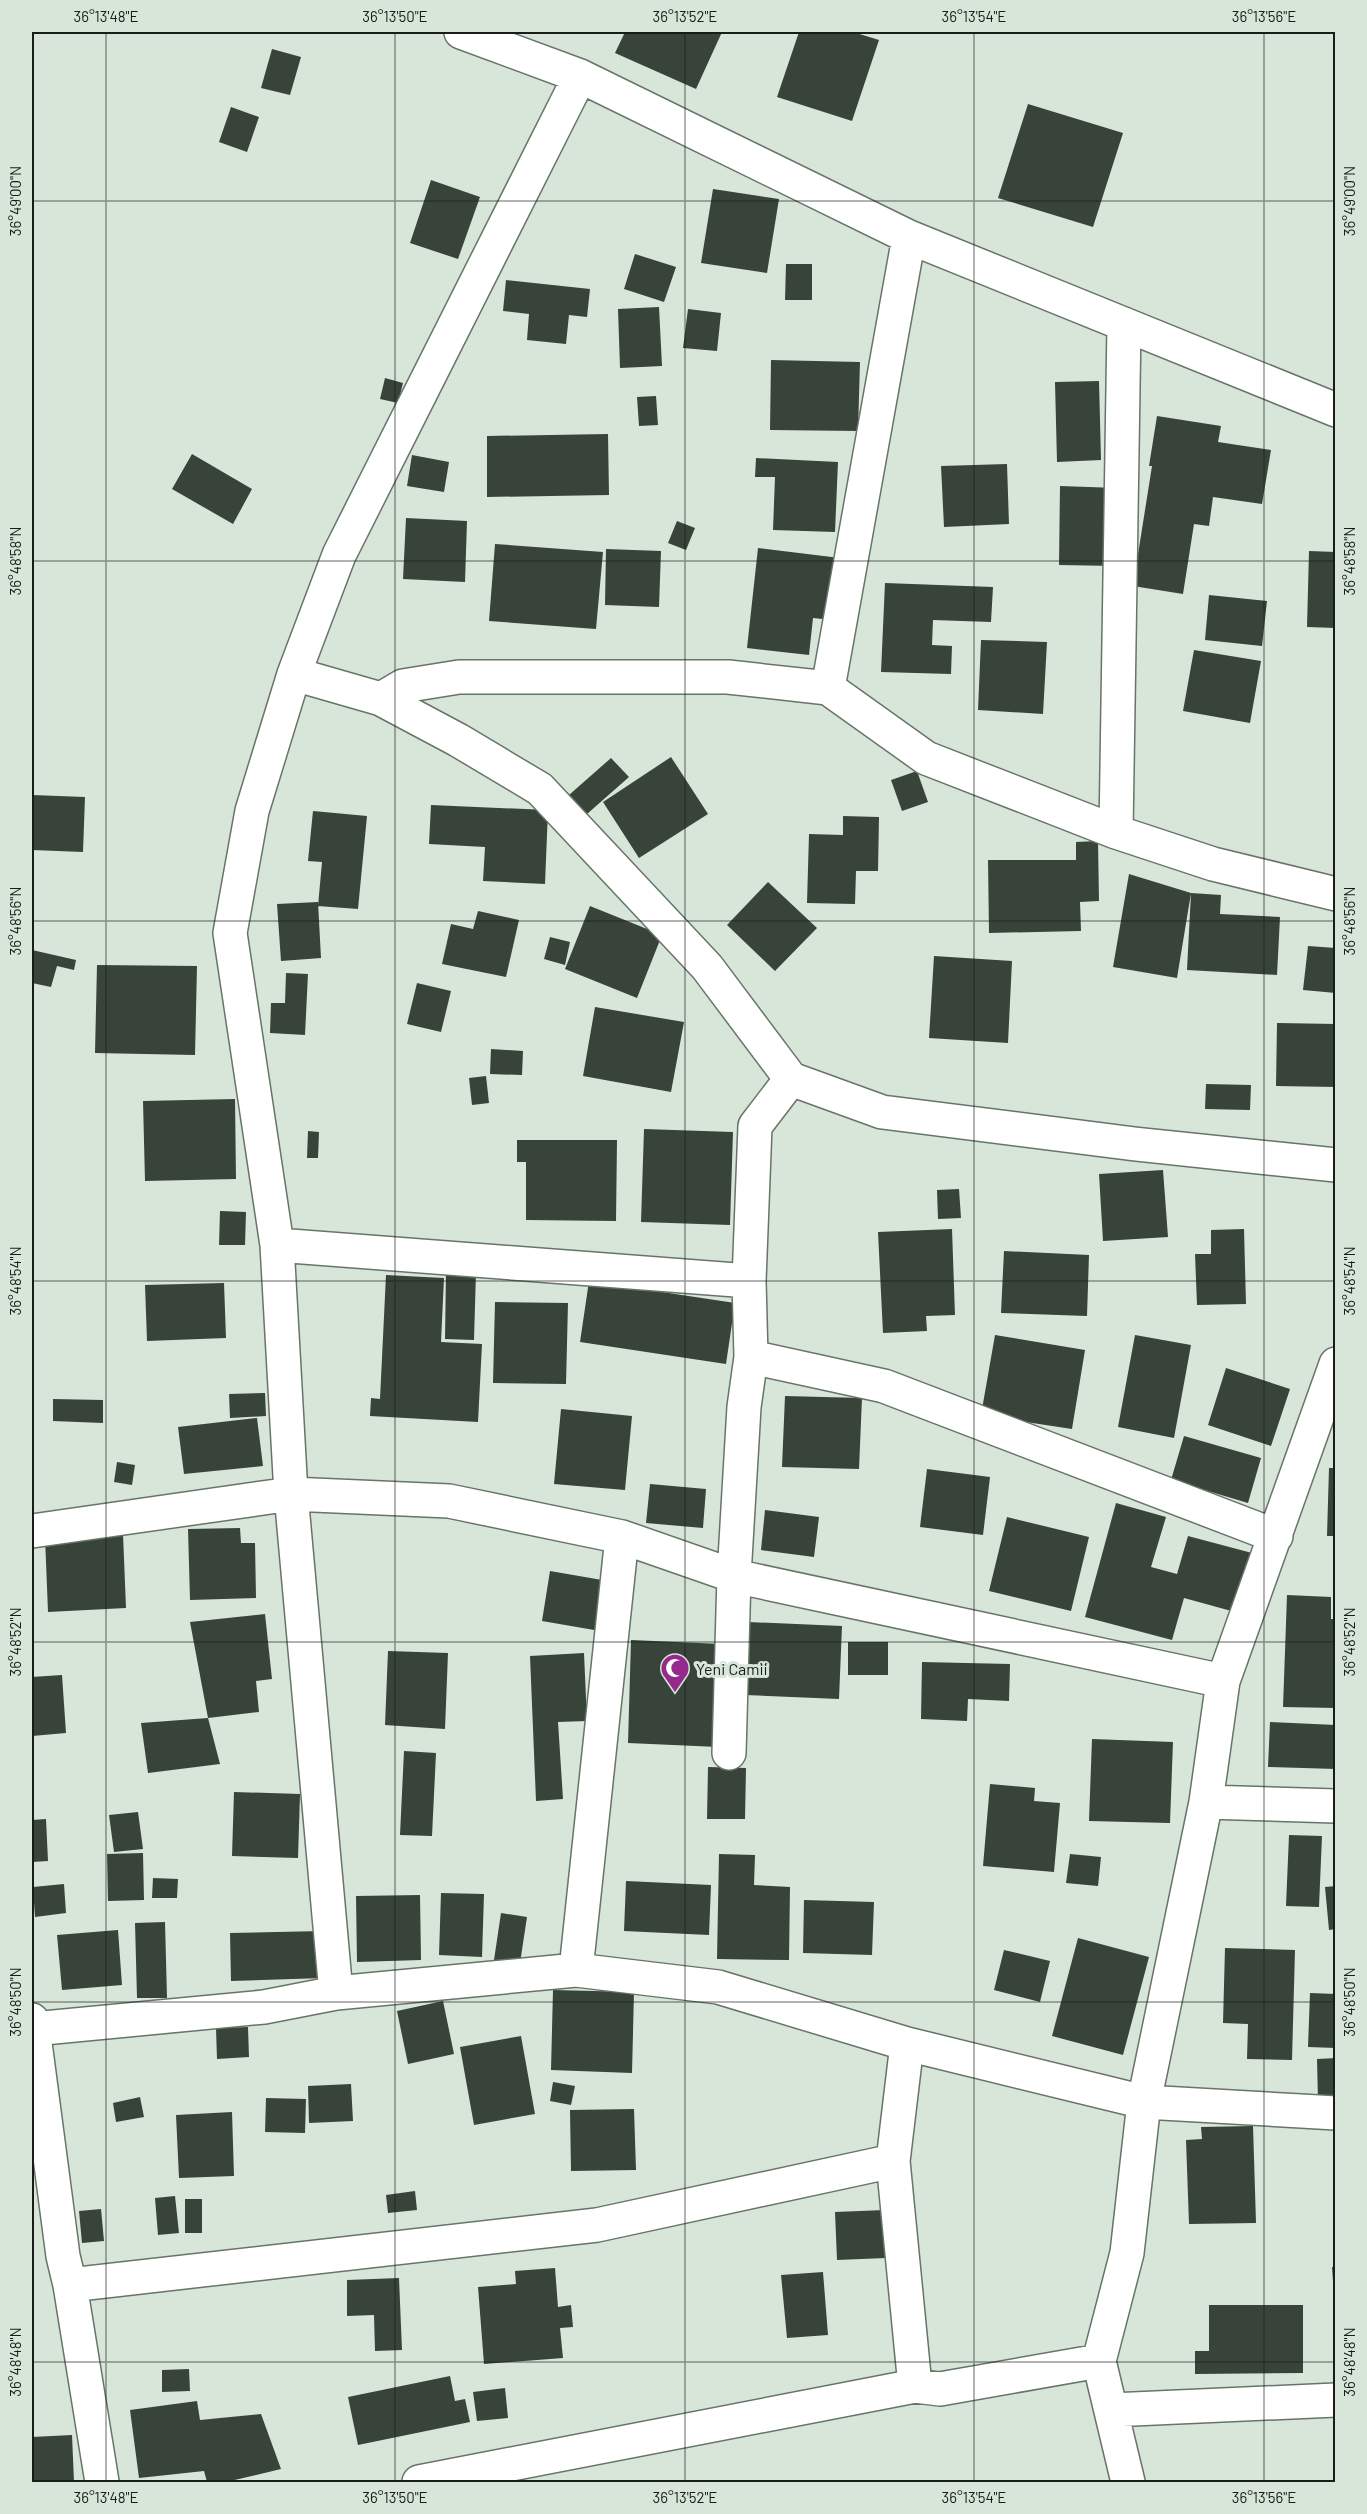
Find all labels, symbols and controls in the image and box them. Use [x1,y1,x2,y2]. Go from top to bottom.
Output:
text: 36°13'48"E [73,7,139,25]
text: 36°13'50"E [362,7,428,25]
text: 36°13'52"E [653,7,717,25]
text: 36°13'54"E [942,7,1006,25]
text: 36°13'56"E [1232,7,1296,25]
text: 36°49'00"N [6,166,24,236]
text: 36°49'00"N [1340,166,1358,236]
text: 36°48'58"N [6,527,24,595]
text: 36°48'58"N [1340,527,1358,595]
text: 36°48'56"N [6,887,24,955]
text: 36°48'56"N [1340,887,1358,955]
text: 36°48'54"N [6,1246,24,1316]
text: 36°48'54"N [1340,1246,1358,1316]
text: 36°48'52"N [6,1607,24,1677]
text: 36°48'52"N [1340,1607,1358,1677]
mosque icon: Yeni Camii [659,1652,691,1694]
place label: Yeni Camii [696,1659,768,1678]
text: 36°48'50"N [6,1967,24,2037]
text: 36°48'50"N [1340,1967,1358,2037]
text: 36°48'48"N [6,2327,24,2397]
text: 36°48'48"N [1340,2327,1358,2397]
text: 36°13'48"E [73,2488,139,2506]
text: 36°13'50"E [362,2488,428,2506]
text: 36°13'52"E [653,2488,717,2506]
text: 36°13'54"E [942,2488,1006,2506]
text: 36°13'56"E [1232,2488,1296,2506]

